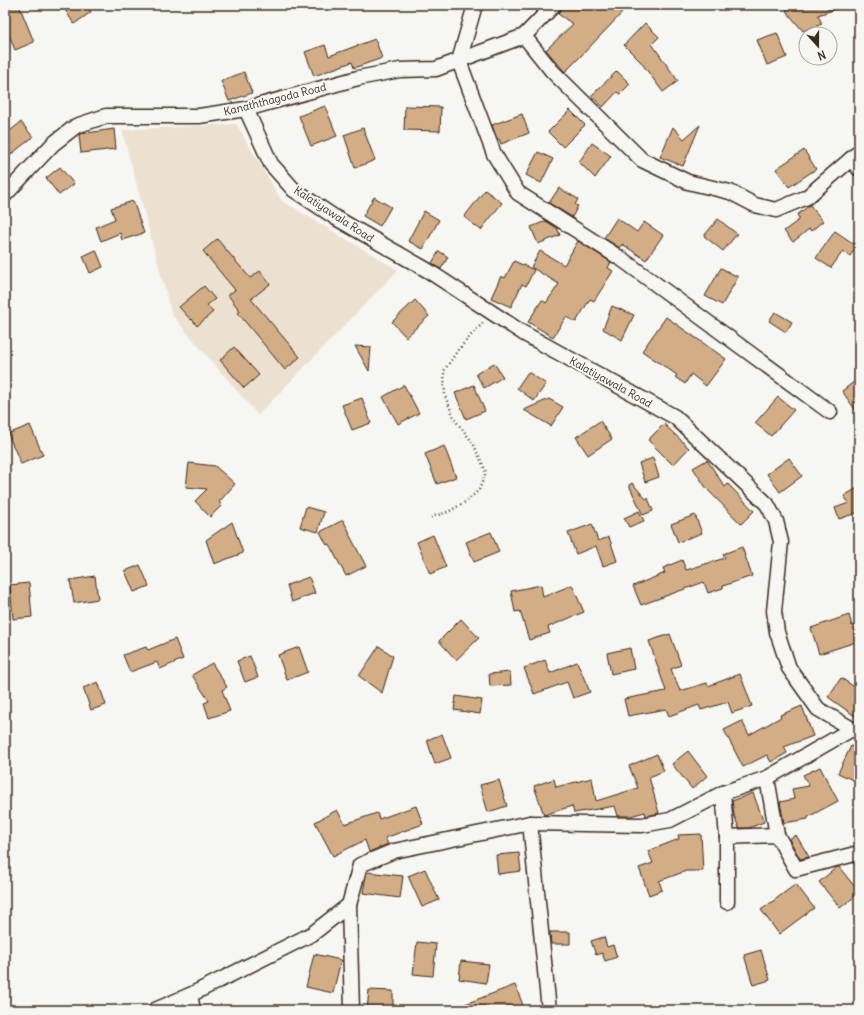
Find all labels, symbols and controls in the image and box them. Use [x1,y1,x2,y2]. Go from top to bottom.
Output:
north arrow [798,26,838,66]
text: N [816,47,828,63]
street label: Kanaththagoda Road [222,79,328,119]
street label: Kalatiyawala Road [291,183,377,245]
street label: Kalatiyawala Road [567,353,655,411]

